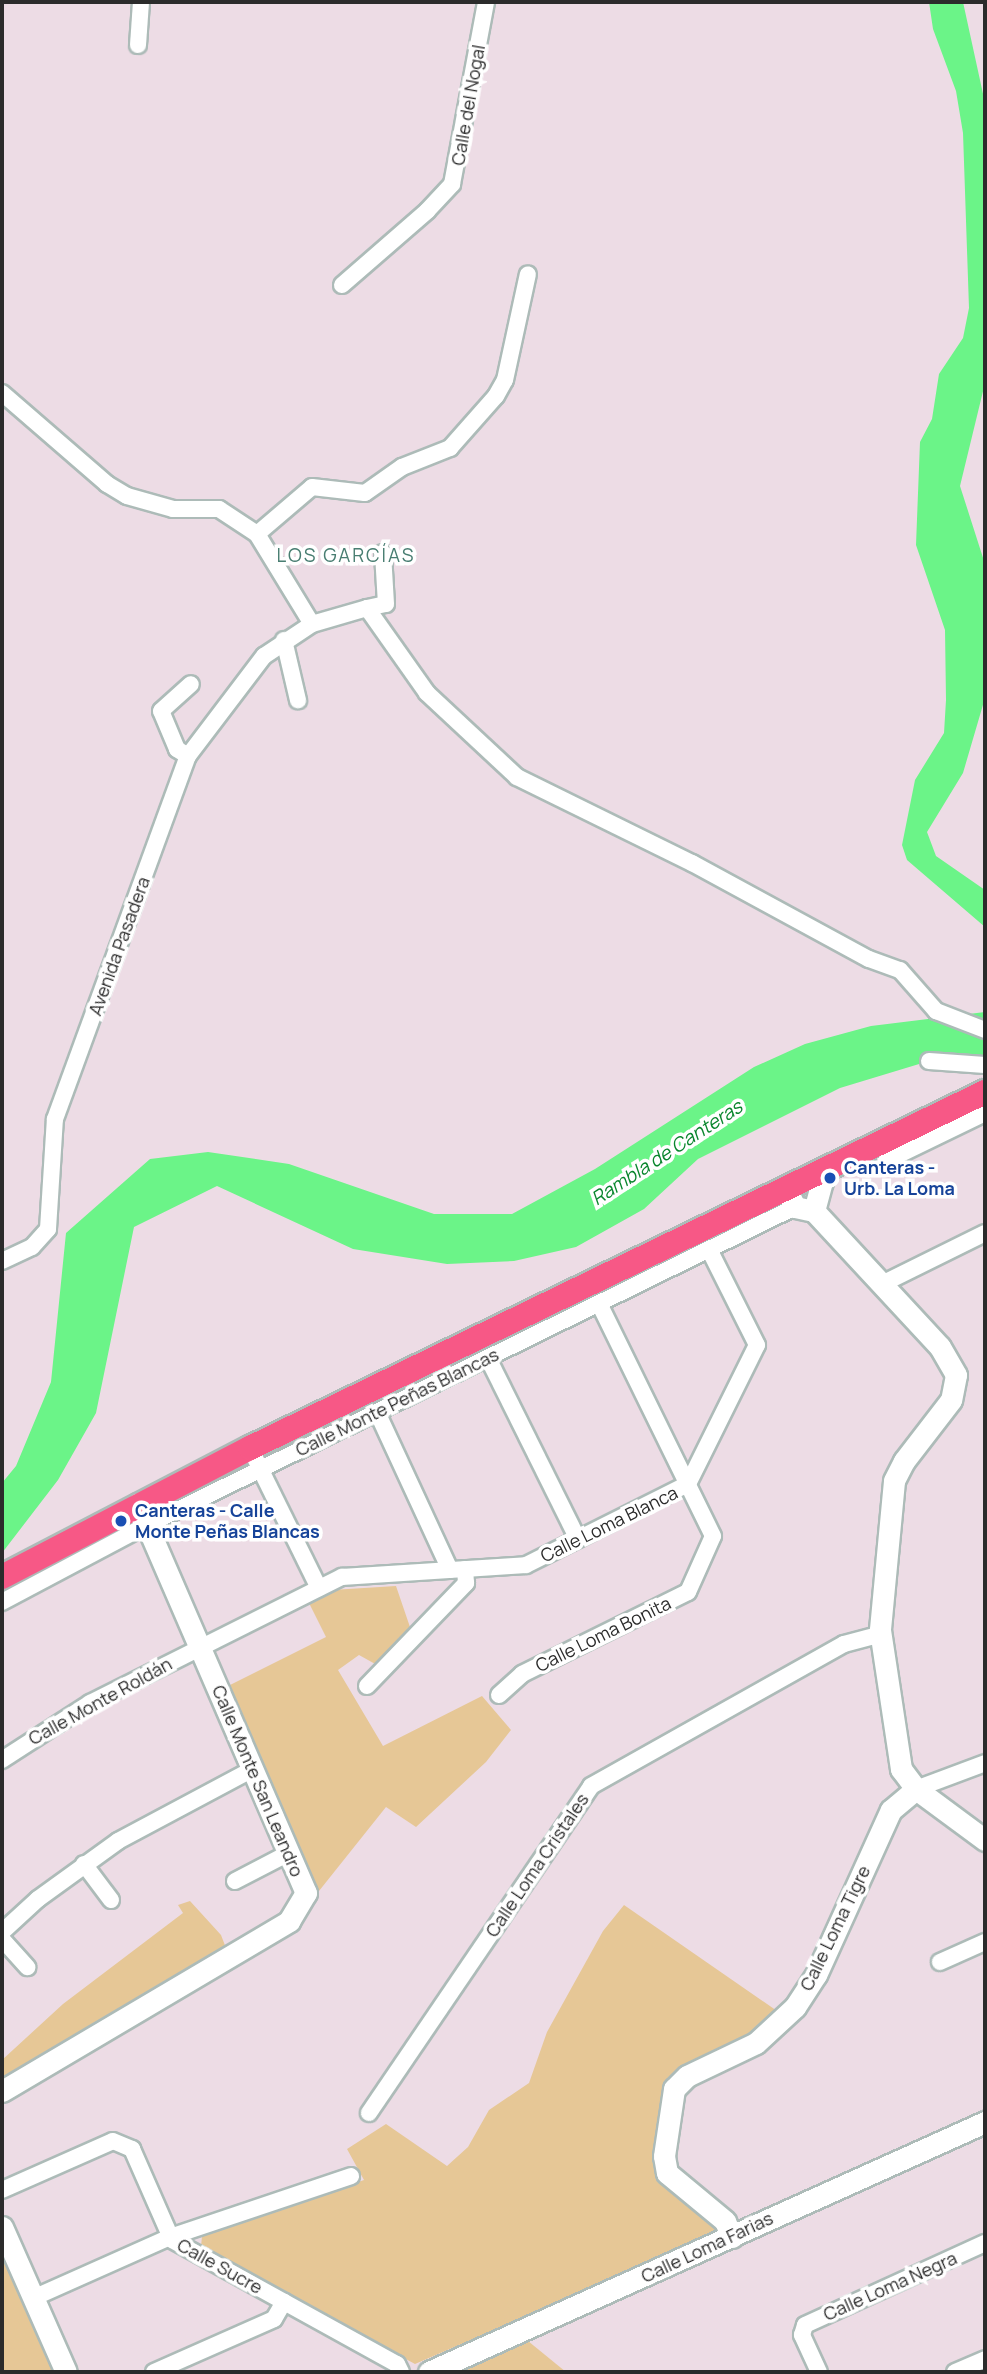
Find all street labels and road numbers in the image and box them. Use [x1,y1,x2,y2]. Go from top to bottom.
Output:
street label: Calle del Nogal [447,43,489,167]
street label: Avenida Pasadera [84,874,154,1018]
street label: Calle Monte Peñas Blancas [292,1343,502,1461]
street label: Calle Loma Blanca [537,1481,681,1567]
street label: Calle Loma Bonita [532,1592,674,1676]
street label: Calle Monte Roldán [25,1653,175,1749]
street label: Calle Monte San Leandro [208,1682,308,1880]
street label: Calle Loma Cristales [481,1789,593,1941]
street label: Calle Loma Tigre [795,1862,875,1994]
street label: Calle Loma Farias [638,2207,776,2287]
street label: Calle Sucre [174,2234,266,2298]
street label: Calle Loma Negra [820,2247,960,2325]

